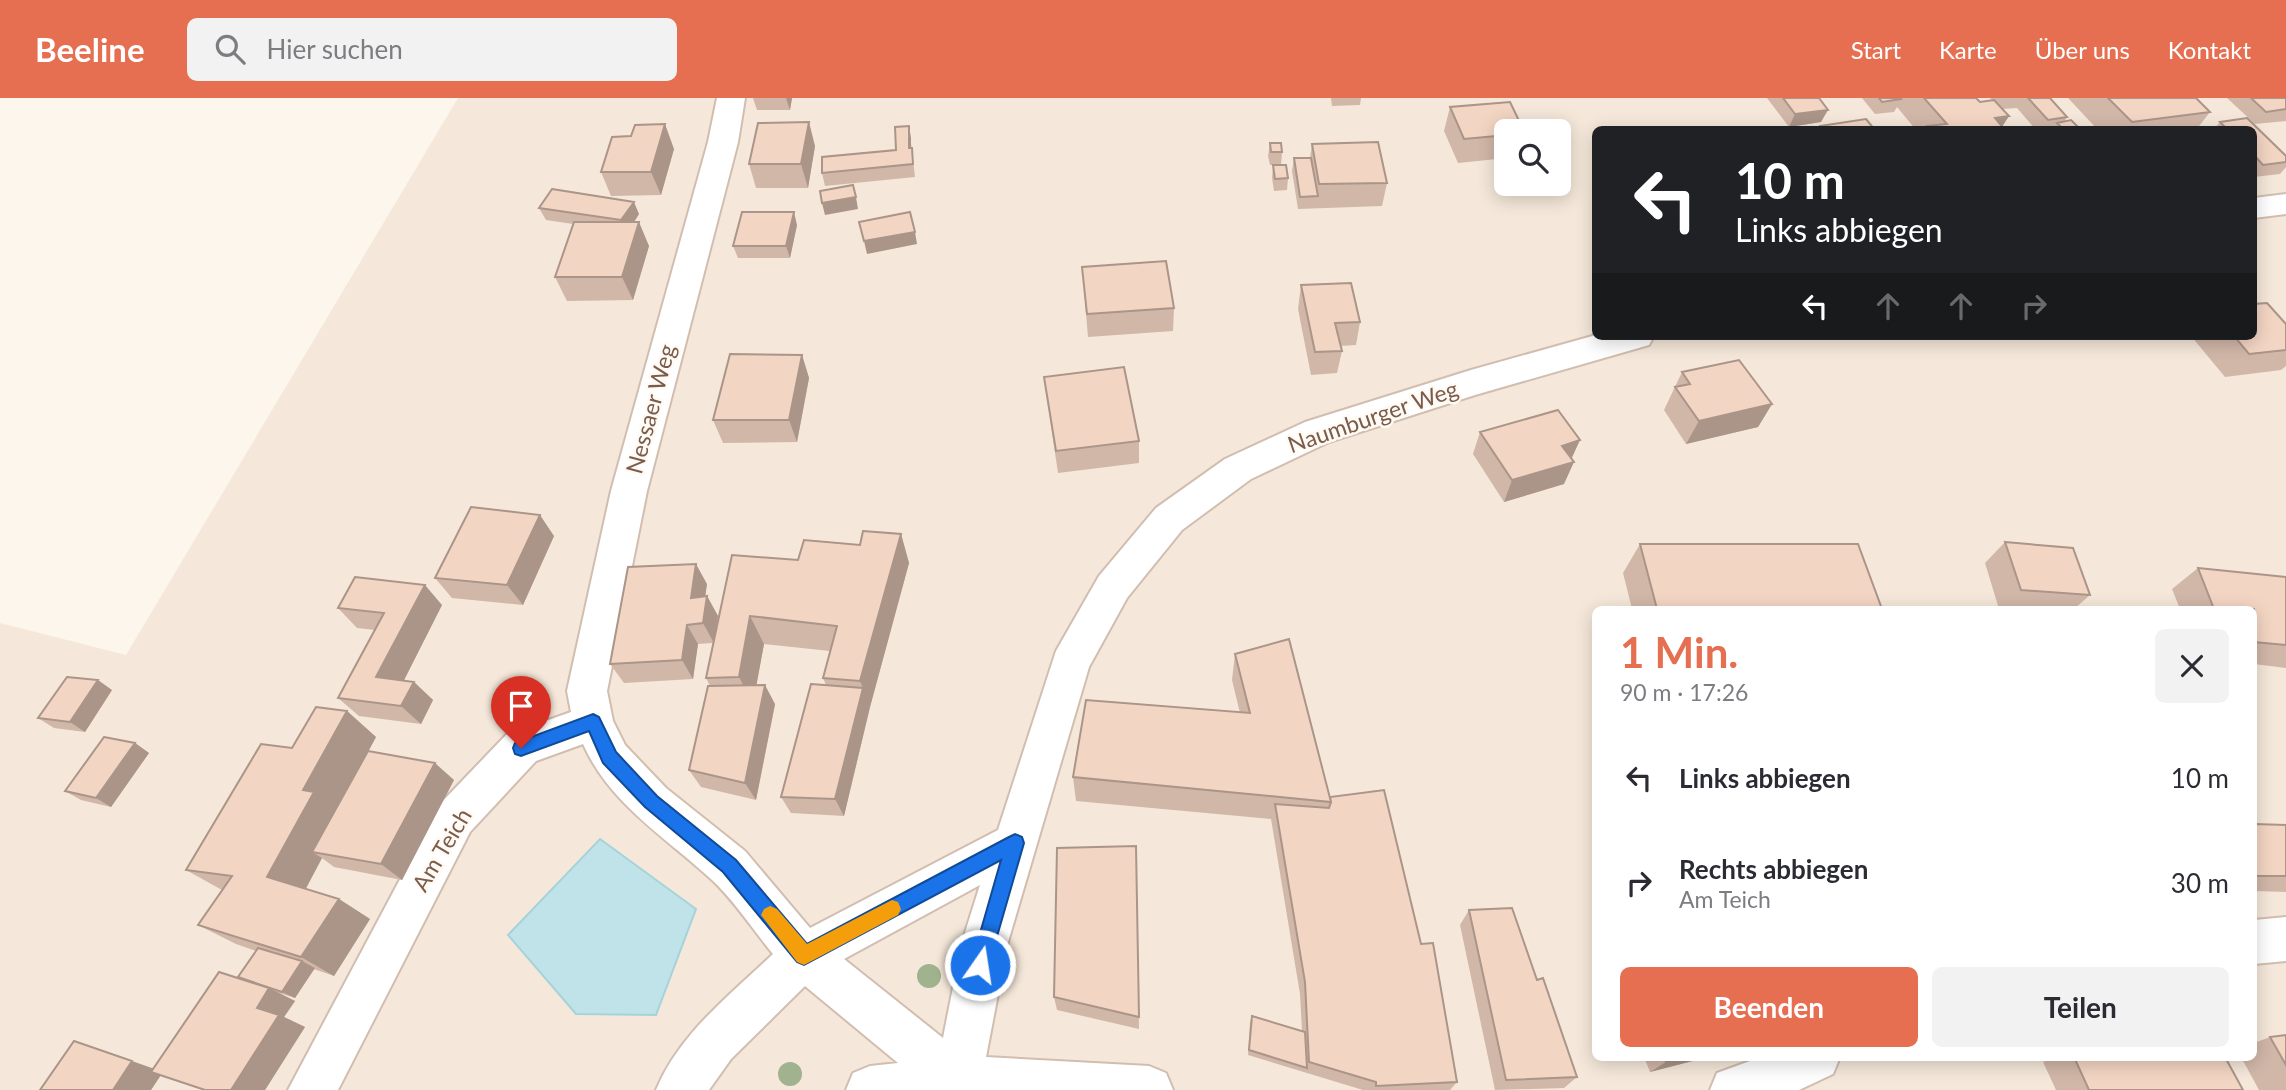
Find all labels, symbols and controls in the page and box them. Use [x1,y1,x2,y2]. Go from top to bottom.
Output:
search box [187,18,677,81]
text: Beeline [35,29,145,69]
icon: search [211,30,249,68]
text: Hier suchen [267,33,403,65]
text: Start [1851,35,1901,64]
text: Karte [1939,35,1997,64]
text: Über uns [2035,35,2130,64]
text: Kontakt [2168,35,2251,64]
map controls [1494,119,1571,196]
button: search [1494,119,1571,196]
text: 10 m [1735,151,1845,209]
icon: left [1620,154,1711,245]
text: Links abbiegen [1735,210,1943,249]
icon: left [1796,287,1834,325]
icon: ahead [1869,287,1907,325]
icon: ahead [1942,287,1980,325]
icon: right [2015,287,2053,325]
street label: Nessaer Weg [619,341,681,477]
street label: Naumburger Weg [1284,374,1462,458]
text: 1 Min. [1620,627,1738,677]
button: close [2155,629,2229,703]
pin [491,676,551,748]
text: 90 m · 17:26 [1620,678,1748,706]
icon: arrive [502,687,540,725]
icon: left [1620,759,1658,797]
text: Links abbiegen [1679,762,1851,794]
text: 10 m [2171,762,2229,794]
street label: Am Teich [405,803,477,896]
text: Rechts abbiegen [1679,853,1868,885]
icon: right [1620,864,1658,902]
text: 30 m [2171,867,2229,899]
text: Am Teich [1679,885,1771,913]
position arrow [943,928,1017,1002]
button: Beenden [1620,967,1918,1047]
button: Teilen [1932,967,2229,1047]

